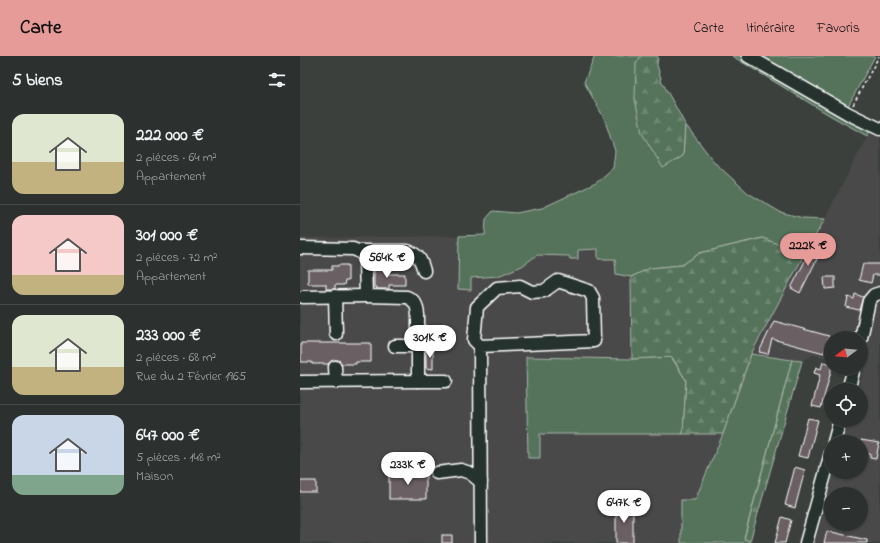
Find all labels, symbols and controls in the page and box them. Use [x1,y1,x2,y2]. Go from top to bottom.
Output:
text: Carte [20,15,61,42]
text: Carte [693,18,724,39]
text: Itinéraire [746,18,795,39]
text: Favoris [817,18,860,39]
text: 5 biens [12,68,63,93]
icon: filters [266,69,288,91]
text: 222 000 € [136,123,204,148]
icon: home [44,130,92,178]
text: 2 pièces · 64 m² [136,148,217,167]
text: Appartement [136,167,206,186]
text: 301 000 € [136,223,198,248]
icon: home [44,231,92,279]
pin: 222K € [775,233,841,267]
text: 222K € [789,236,827,255]
pin: 564K € [354,245,420,279]
text: 2 pièces · 72 m² [136,248,217,267]
text: 564K € [368,248,406,267]
text: Appartement [136,267,206,286]
text: 233 000 € [136,323,201,348]
pin: 301K € [397,325,463,359]
text: 301K € [413,328,447,347]
icon: home [44,331,92,379]
north arrow [824,331,868,375]
map controls [824,331,868,531]
text: 2 pièces · 68 m² [136,348,216,367]
text: Rue du 2 Février 1965 [136,367,246,386]
button: locate [824,383,868,427]
text: 647 000 € [136,423,200,448]
icon: home [44,431,92,479]
button: + [824,435,868,479]
text: 5 pièces · 148 m² [136,448,221,467]
pin: 233K € [375,452,441,486]
text: 233K € [390,455,426,474]
text: Maison [136,467,173,486]
button: − [824,487,868,531]
pin: 647K € [591,490,657,524]
text: 647K € [606,493,642,512]

